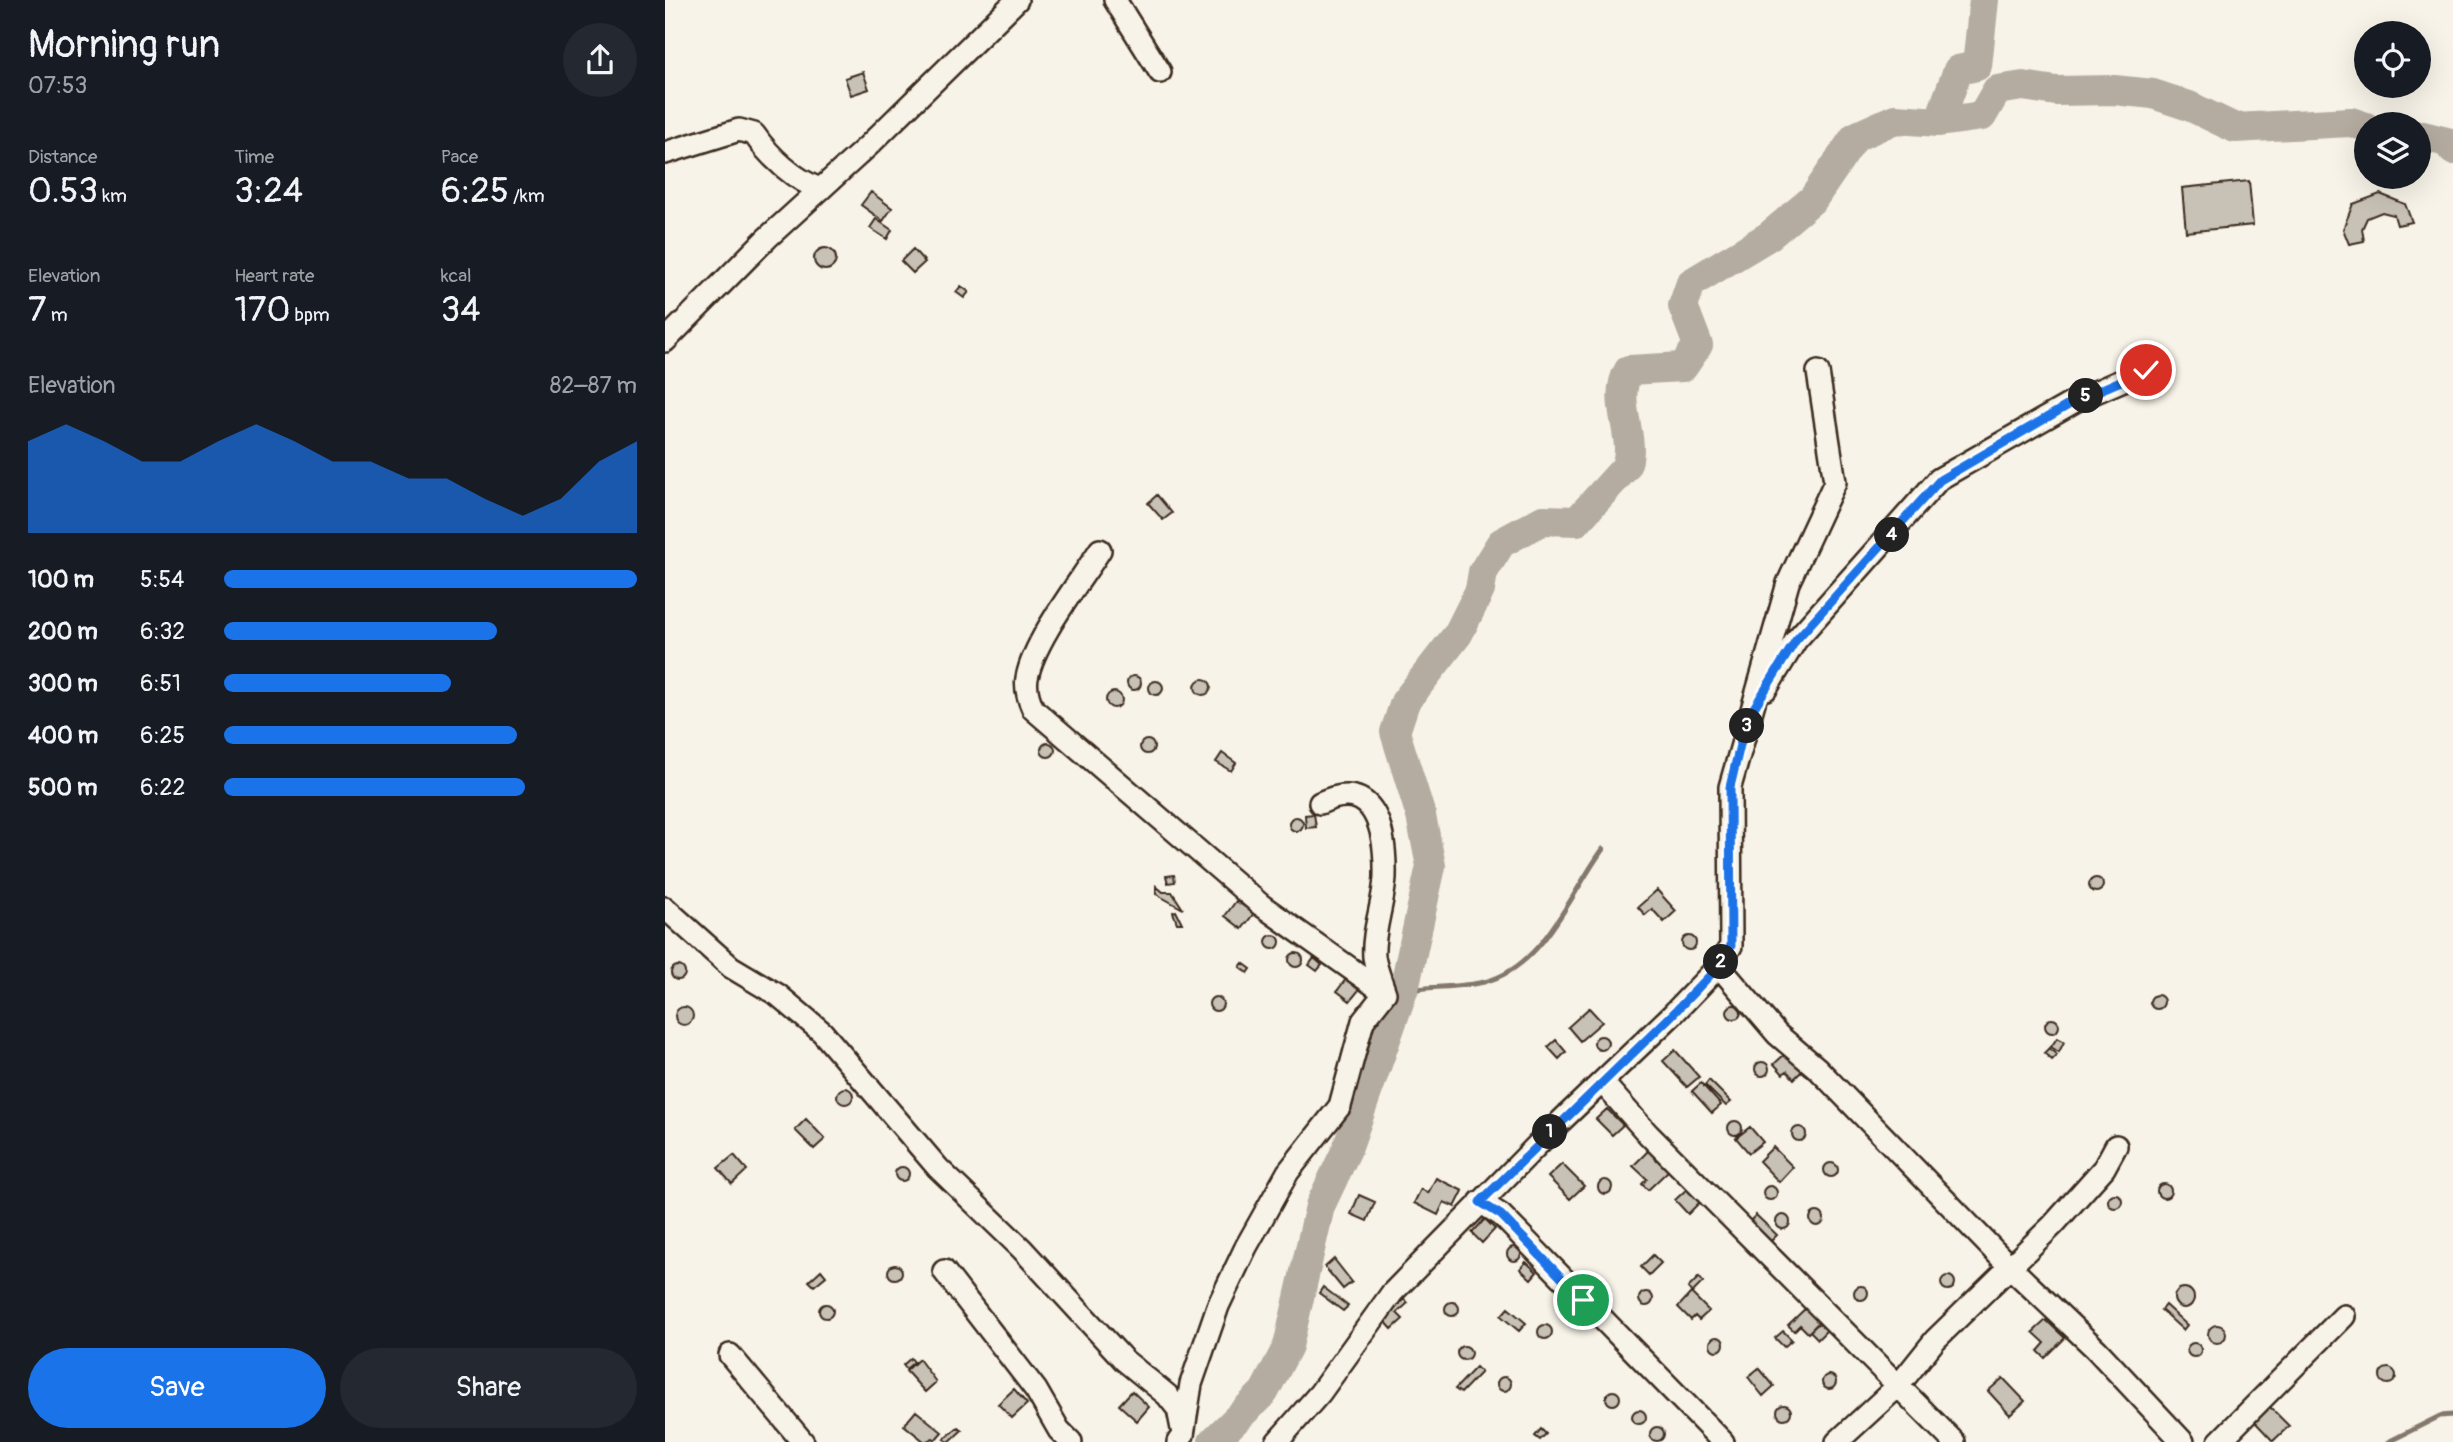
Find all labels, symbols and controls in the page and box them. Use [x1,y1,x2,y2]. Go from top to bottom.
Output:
text: Morning run [28,21,220,69]
map controls [2354,21,2431,189]
button: locate [2354,21,2431,98]
button: share [563,23,637,97]
text: 07:53 [28,71,87,100]
button: layers [2354,112,2431,189]
text: Distance [28,145,97,169]
text: Time [234,145,274,169]
text: Pace [441,145,478,169]
text: 0.53 [28,169,98,213]
text: 3:24 [234,169,303,213]
text: 6:25 [441,169,509,213]
text: km [98,184,127,208]
text: /km [509,184,545,208]
text: Elevation [28,264,100,288]
text: Heart rate [234,264,314,288]
text: kcal [441,264,472,288]
text: 7 [28,288,47,332]
text: 170 [234,288,290,332]
text: 34 [441,288,481,332]
text: m [47,303,68,327]
text: bpm [290,303,330,327]
pin [2116,340,2176,400]
icon: check [2127,351,2165,389]
text: Elevation [28,371,116,400]
text: 82–87 m [550,371,637,400]
pin: 5 [2069,378,2103,414]
text: 5 [2080,383,2091,407]
pin: 4 [1875,518,1909,552]
text: 4 [1886,522,1897,546]
text: 100 m [28,565,94,594]
text: 5:54 [140,565,184,594]
text: 200 m [28,617,98,646]
text: 6:32 [140,617,185,646]
text: 300 m [28,669,98,698]
text: 6:51 [140,669,181,698]
pin: 3 [1729,708,1765,744]
text: 3 [1741,713,1752,737]
text: 400 m [28,721,98,750]
text: 6:25 [140,721,185,750]
text: 500 m [28,773,97,802]
text: 6:22 [140,773,185,802]
pin: 2 [1703,944,1739,979]
text: 2 [1715,949,1726,973]
pin: 1 [1533,1114,1568,1150]
text: 1 [1546,1119,1553,1143]
pin [1553,1270,1613,1330]
icon: arrive [1564,1281,1602,1319]
button: Save [28,1348,326,1428]
button: Share [340,1348,637,1428]

